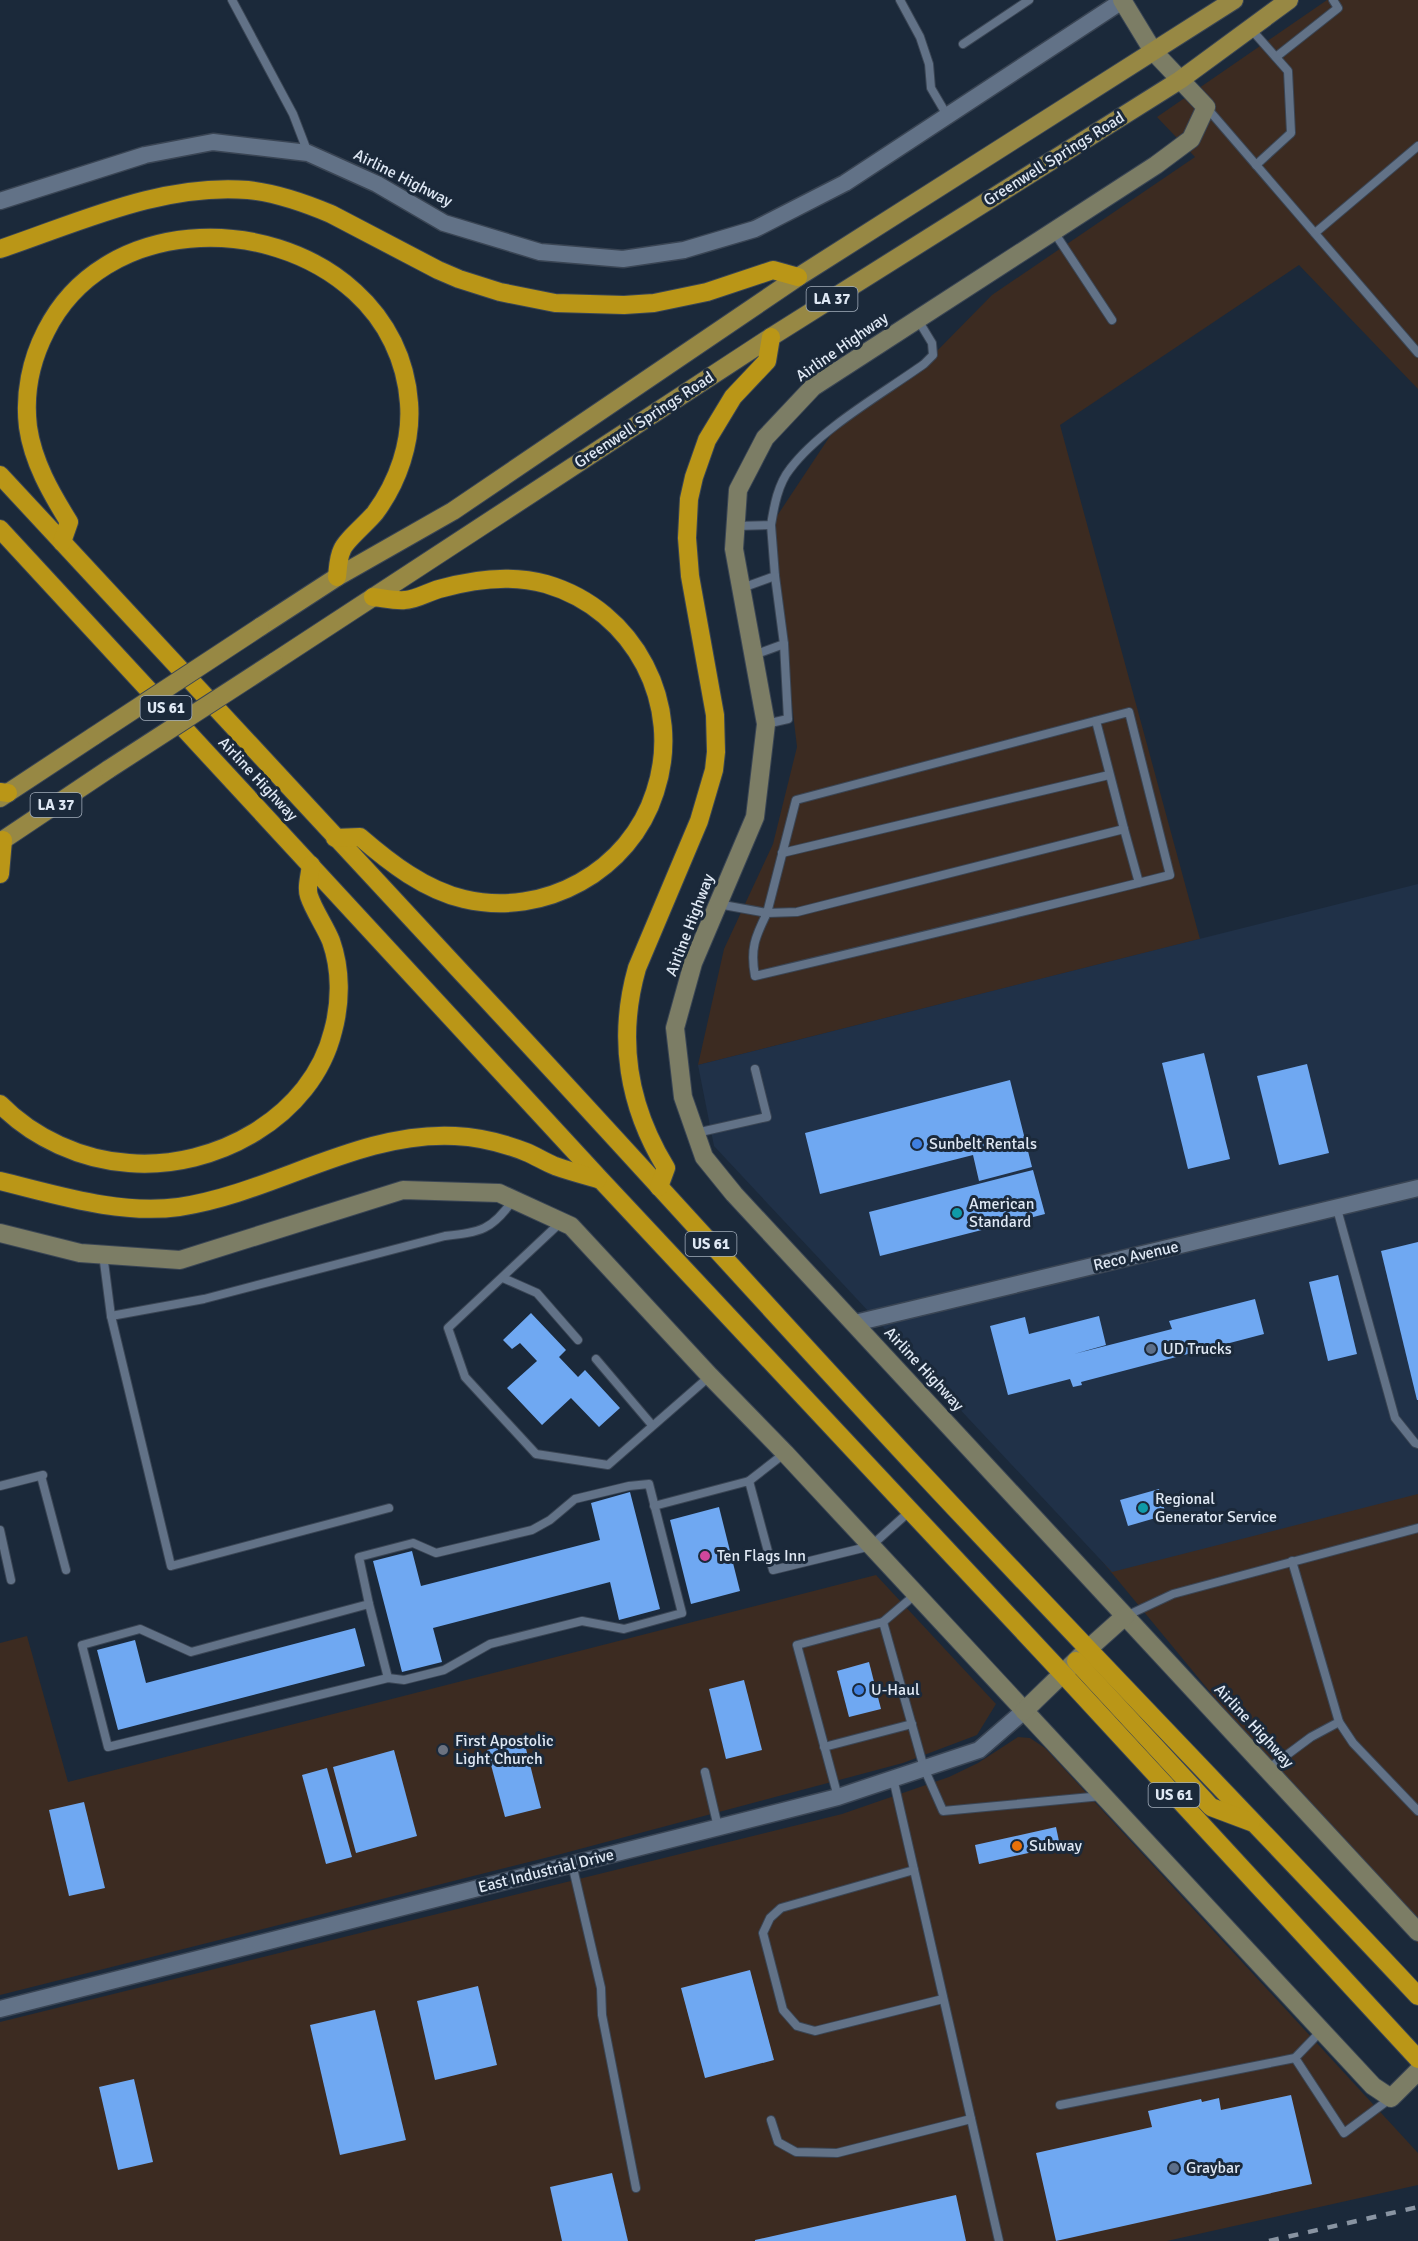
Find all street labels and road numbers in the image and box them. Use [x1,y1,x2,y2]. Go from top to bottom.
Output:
street label: Greenwell Springs Road [980,108,1128,210]
street label: Airline Highway [350,145,456,212]
road number: LA 37 [806,287,858,311]
street label: Airline Highway [792,308,892,386]
street label: Greenwell Springs Road [571,367,717,473]
road number: US 61 [140,696,192,720]
street label: Airline Highway [214,733,303,826]
road number: LA 37 [31,793,82,817]
street label: Airline Highway [661,870,719,979]
road number: US 61 [686,1232,736,1256]
street label: Reco Avenue [1091,1236,1181,1276]
street label: Airline Highway [880,1323,969,1416]
street label: Airline Highway [1210,1680,1299,1773]
road number: US 61 [1148,1783,1200,1807]
street label: East Industrial Drive [476,1844,616,1898]

